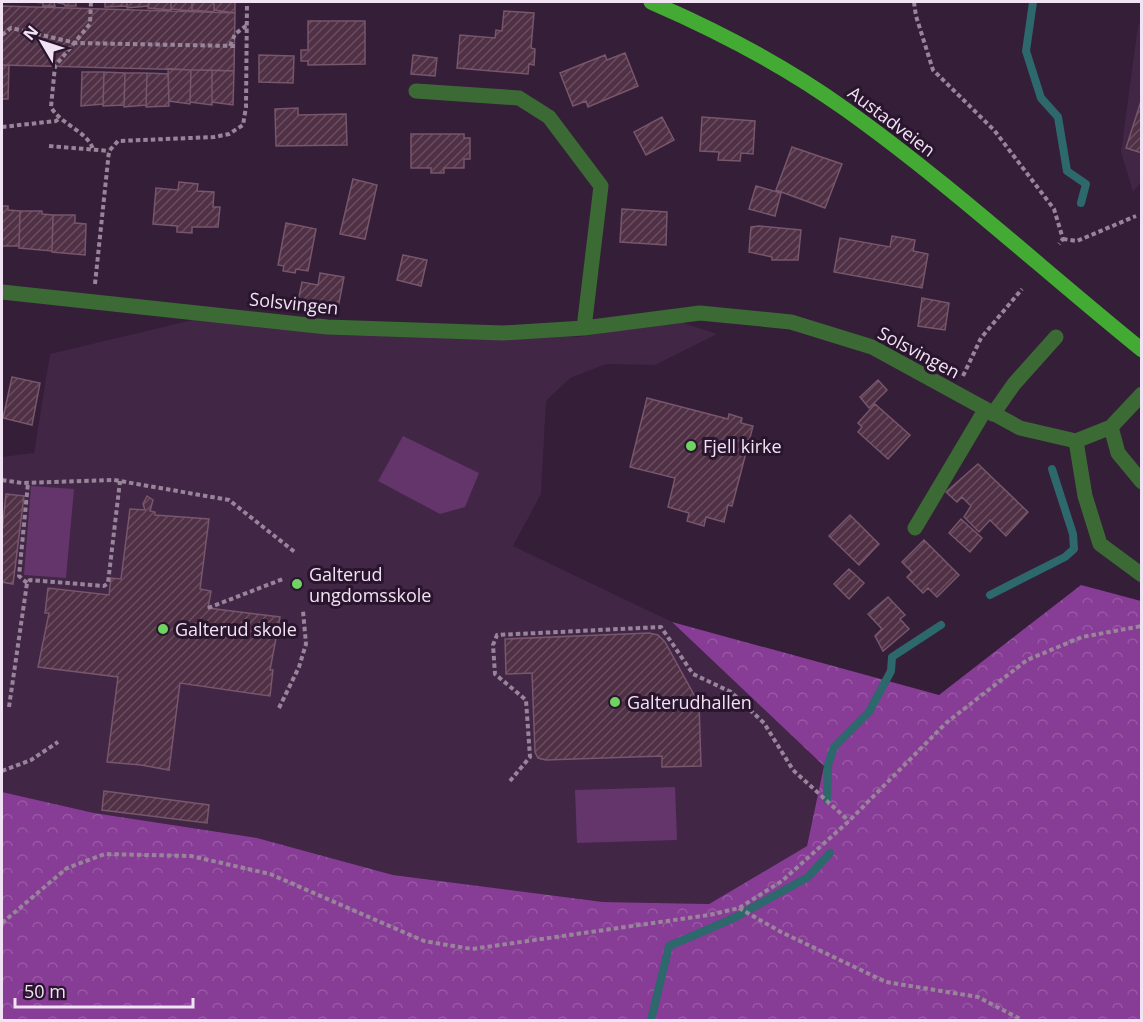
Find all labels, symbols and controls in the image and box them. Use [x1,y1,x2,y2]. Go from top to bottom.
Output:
north arrow [12,12,72,72]
text: N [18,21,43,45]
street label: Austadveien [844,80,940,162]
street label: Solsvingen [248,286,340,320]
street label: Solsvingen [874,320,964,384]
place label: Fjell kirke [703,434,782,458]
marker: Fjell kirke [684,439,698,453]
place label: Galterud ungdomsskole [309,562,431,607]
marker: Galterud ungdomsskole [290,577,304,591]
place label: Galterud skole [175,617,297,641]
marker: Galterud skole [156,622,170,636]
place label: Galterudhallen [627,690,752,714]
marker: Galterudhallen [608,695,622,709]
scale bar [15,971,194,1009]
text: 50 m [24,979,66,1003]

